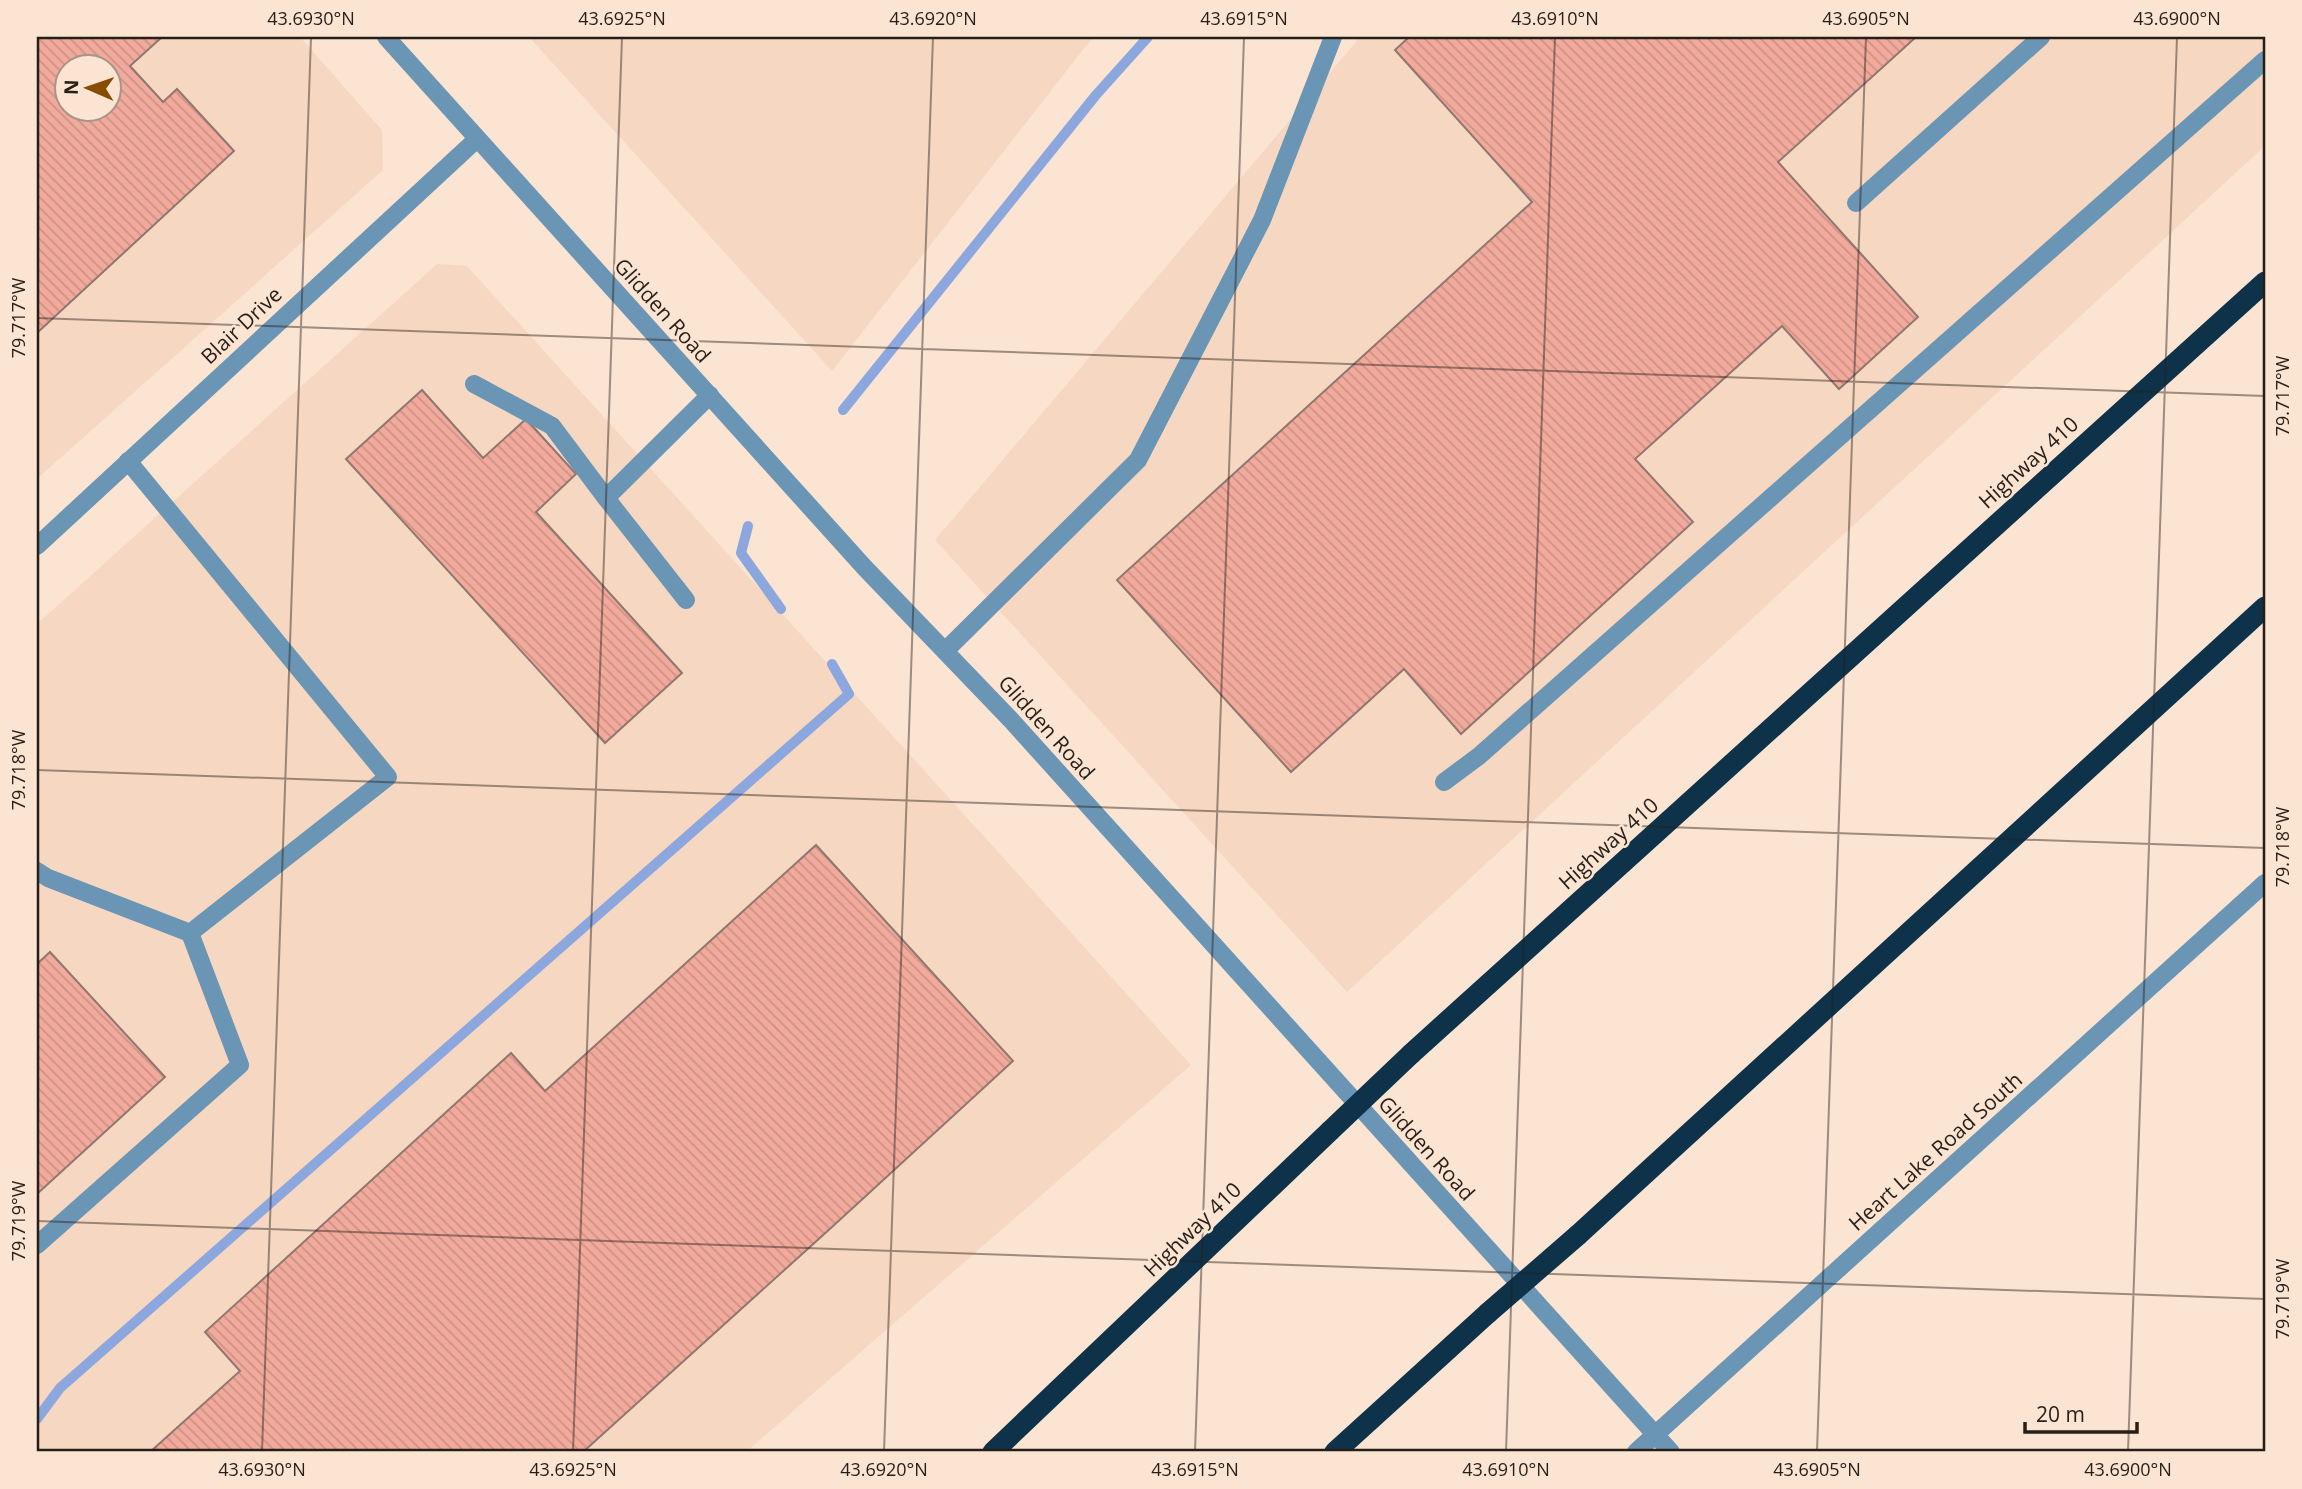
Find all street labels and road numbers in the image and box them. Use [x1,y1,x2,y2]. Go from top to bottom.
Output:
street label: Glidden Road [608,252,718,368]
street label: Blair Drive [194,280,288,370]
street label: Highway 410 [1972,410,2084,514]
street label: Glidden Road [992,669,1102,785]
street label: Highway 410 [1552,791,1664,895]
street label: Heart Lake Road South [1842,1066,2028,1236]
street label: Glidden Road [1372,1090,1482,1206]
street label: Highway 410 [1137,1176,1247,1282]

